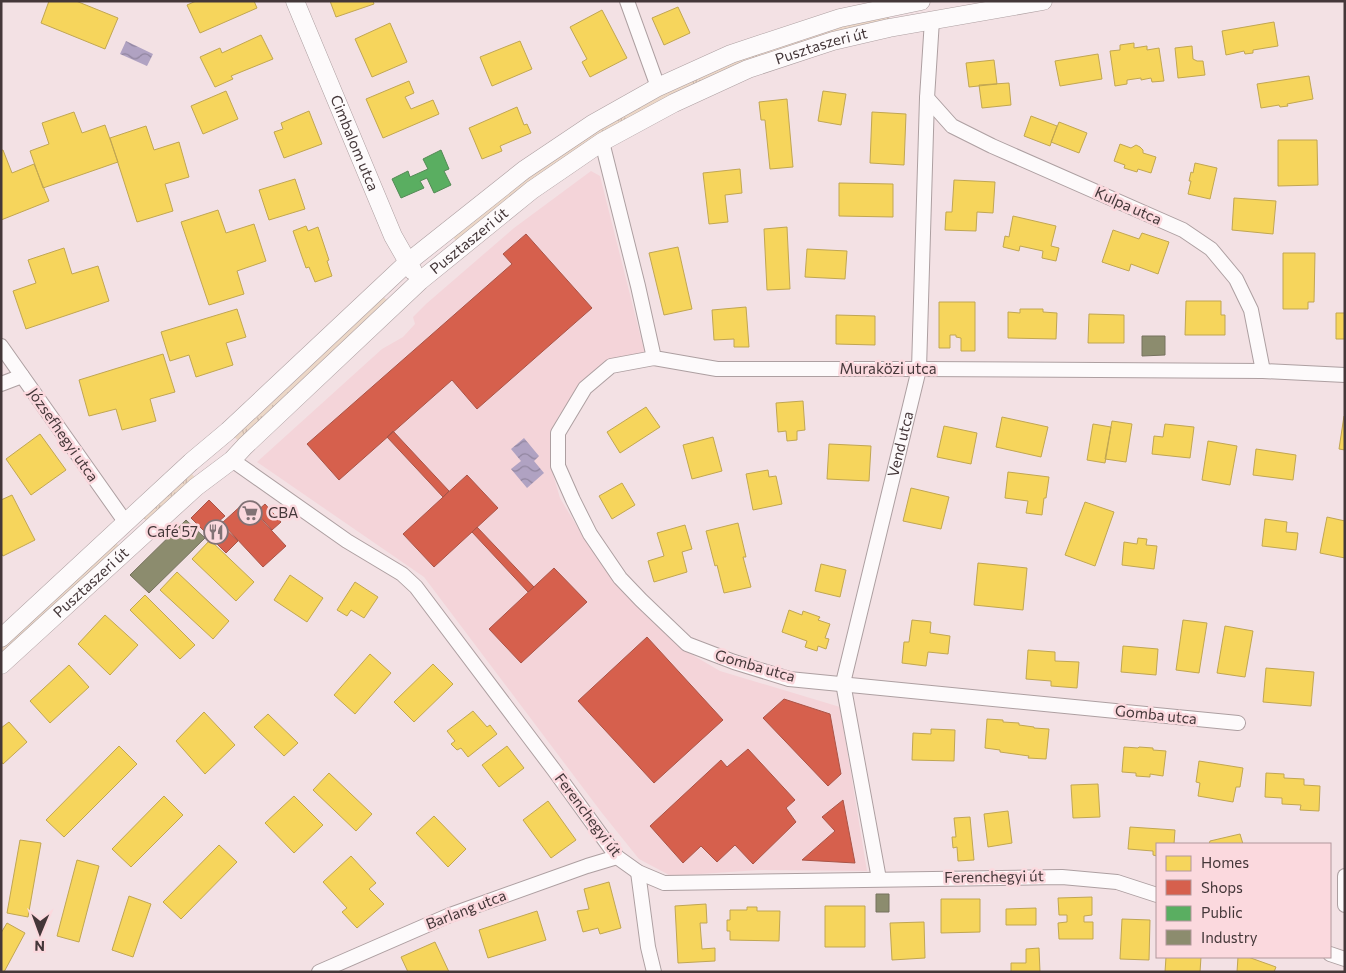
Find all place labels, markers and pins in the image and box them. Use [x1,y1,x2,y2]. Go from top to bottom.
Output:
supermarket icon: CBA [237,500,263,526]
place label: CBA [268,503,298,521]
restaurant icon: Café 57 [203,519,229,545]
place label: Café 57 [147,522,198,540]

